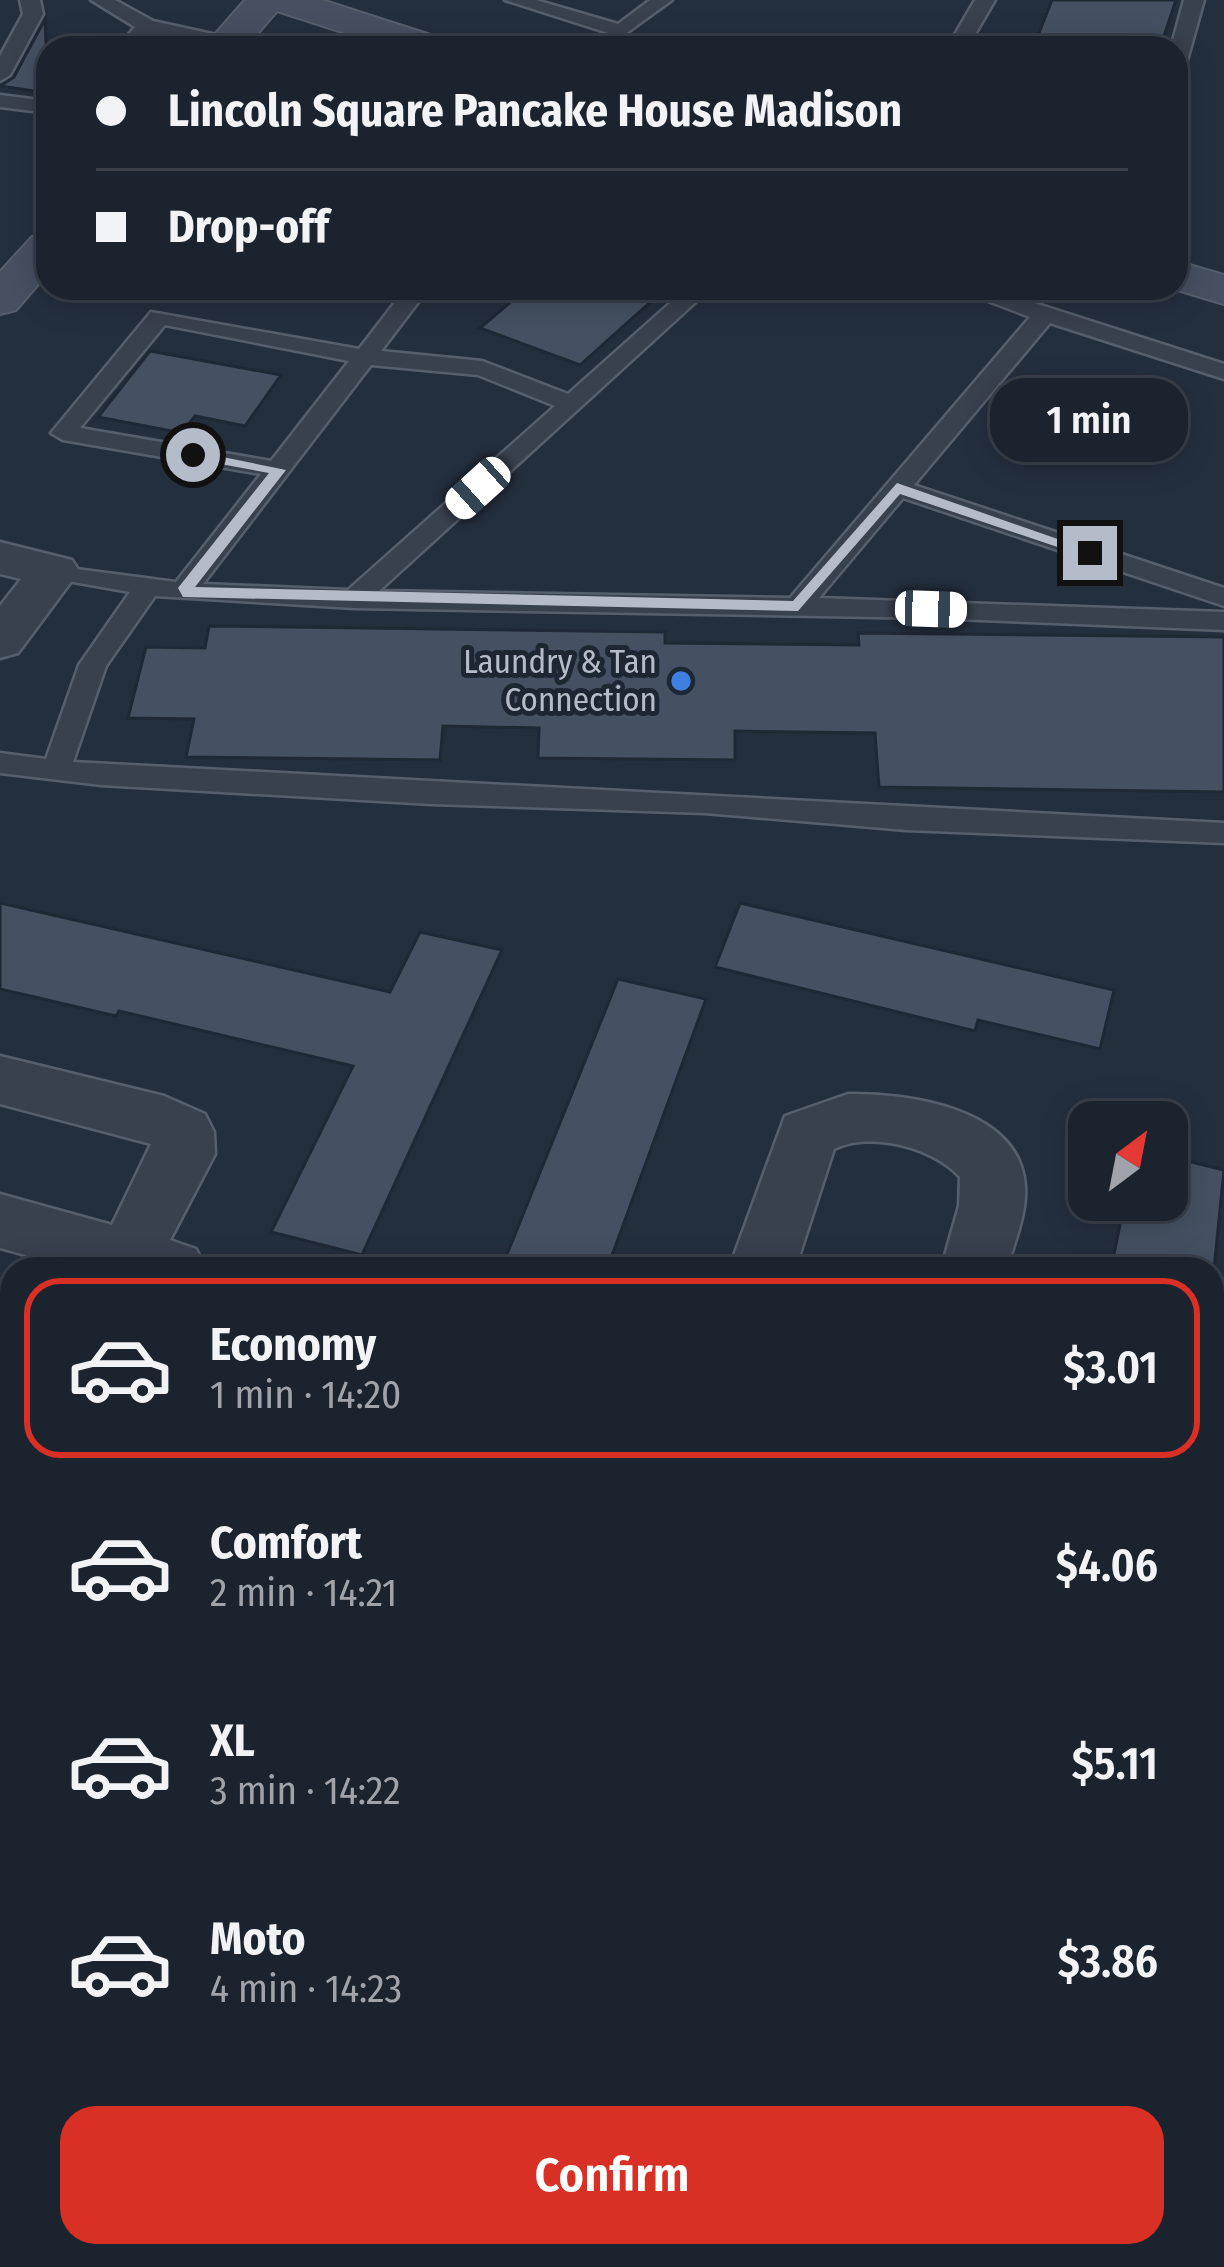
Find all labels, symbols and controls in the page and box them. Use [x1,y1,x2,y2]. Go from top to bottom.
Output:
text: Lincoln Square Pancake House Madison [168,84,902,138]
text: Drop-off [168,200,329,254]
callout: 1 min [991,379,1189,463]
text: 1 min [1047,397,1131,443]
route start [166,428,220,482]
car [439,451,517,525]
route end [1063,526,1117,580]
car [894,590,968,628]
place label: Laundry & Tan Connection [463,642,657,720]
marker: Laundry & Tan Connection [668,668,694,694]
north arrow [1068,1101,1188,1221]
map controls [1068,1101,1188,1221]
icon: car [66,1314,174,1422]
text: Economy [210,1318,376,1372]
text: $3.01 [1063,1341,1158,1395]
text: 1 min · 14:20 [210,1372,401,1418]
icon: car [66,1512,174,1620]
text: Comfort [210,1516,362,1570]
text: $4.06 [1056,1539,1158,1593]
text: 2 min · 14:21 [210,1570,397,1616]
icon: car [66,1710,174,1818]
text: XL [210,1714,255,1768]
text: $5.11 [1072,1737,1158,1791]
text: 3 min · 14:22 [210,1768,400,1814]
icon: car [66,1908,174,2016]
text: Moto [210,1912,306,1966]
text: $3.86 [1058,1935,1158,1989]
text: 4 min · 14:23 [210,1966,402,2012]
button: Confirm [60,2106,1164,2244]

